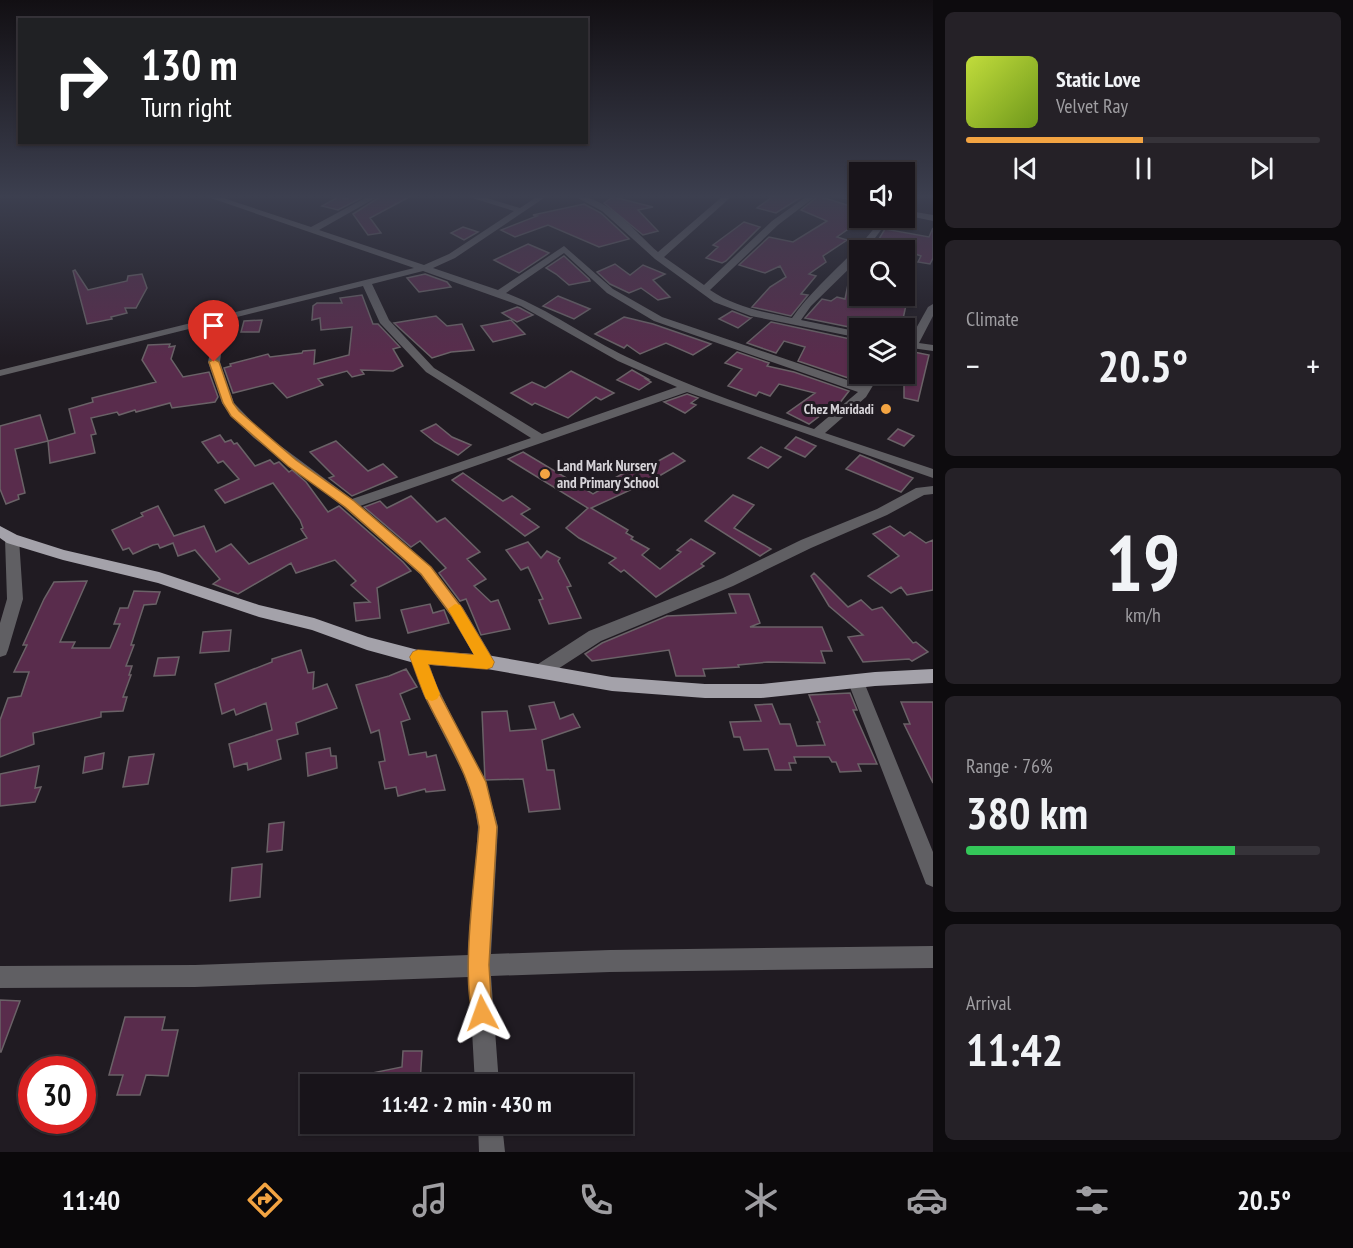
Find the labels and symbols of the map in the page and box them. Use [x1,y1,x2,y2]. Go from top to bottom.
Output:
pin [188,300,239,362]
place label: Chez Maridadi [804,400,874,418]
marker: Chez Maridadi [879,402,893,416]
place label: Land Mark Nursery and Primary School [557,456,659,492]
marker: Land Mark Nursery and Primary School [538,467,552,481]
position arrow [450,981,514,1045]
speed limit sign: 30 [18,1056,96,1134]

